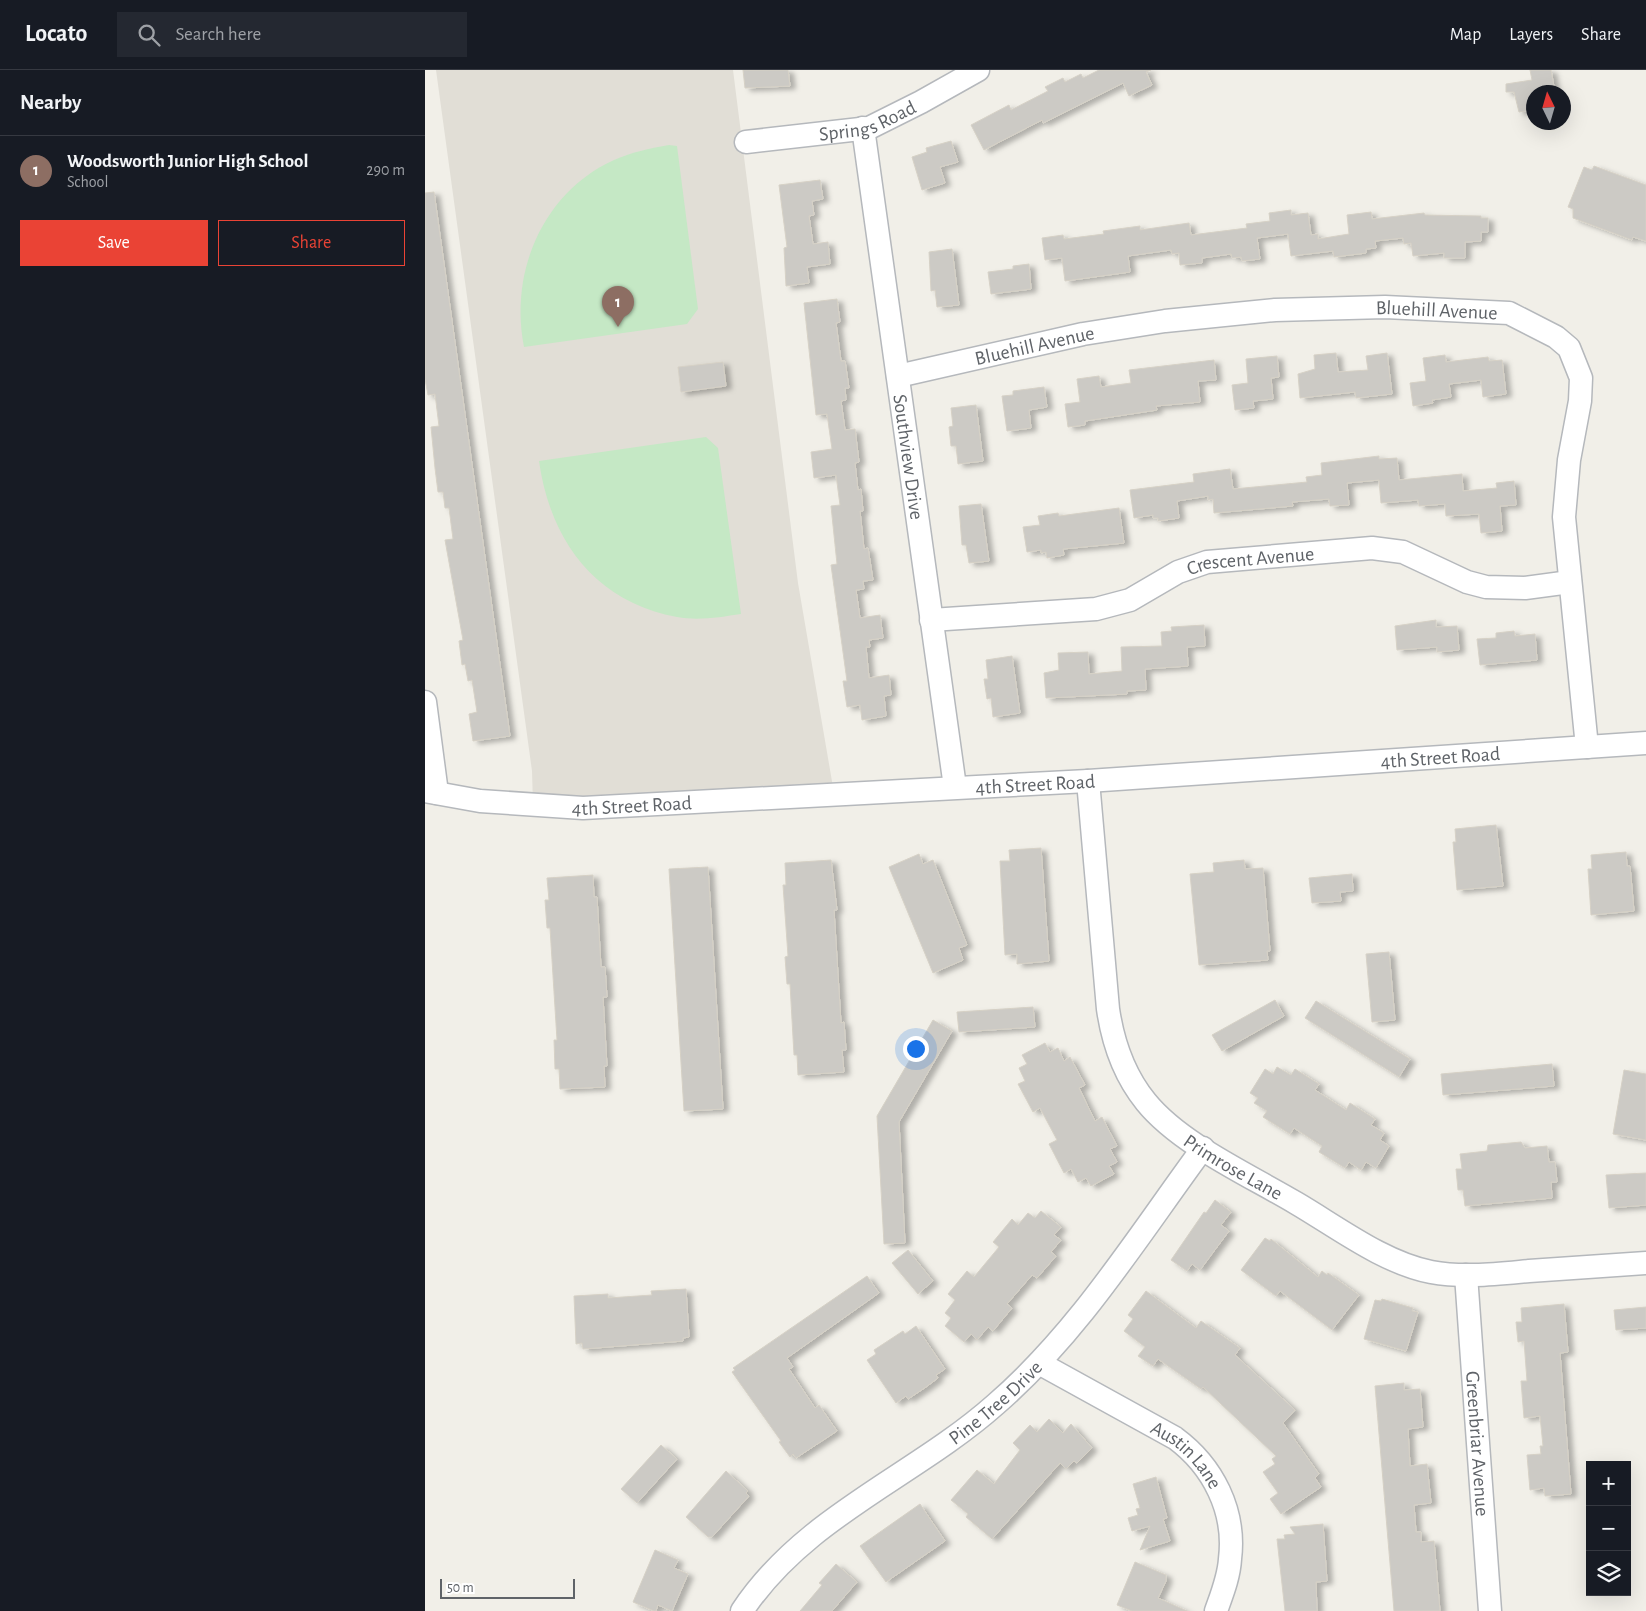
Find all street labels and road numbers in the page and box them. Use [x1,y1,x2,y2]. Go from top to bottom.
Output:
street label: Springs Road [818,97,919,145]
street label: Bluehill Avenue [1375,298,1498,323]
street label: Bluehill Avenue [973,323,1096,369]
street label: Southview Drive [889,393,927,521]
street label: Crescent Avenue [1184,544,1315,579]
street label: 4th Street Road [1380,744,1501,772]
street label: 4th Street Road [975,772,1096,798]
street label: 4th Street Road [571,793,692,819]
street label: Primrose Lane [1180,1131,1286,1204]
street label: Pine Tree Drive [945,1357,1046,1449]
street label: Greenbriar Avenue [1462,1370,1492,1517]
street label: Austin Lane [1147,1418,1225,1492]

